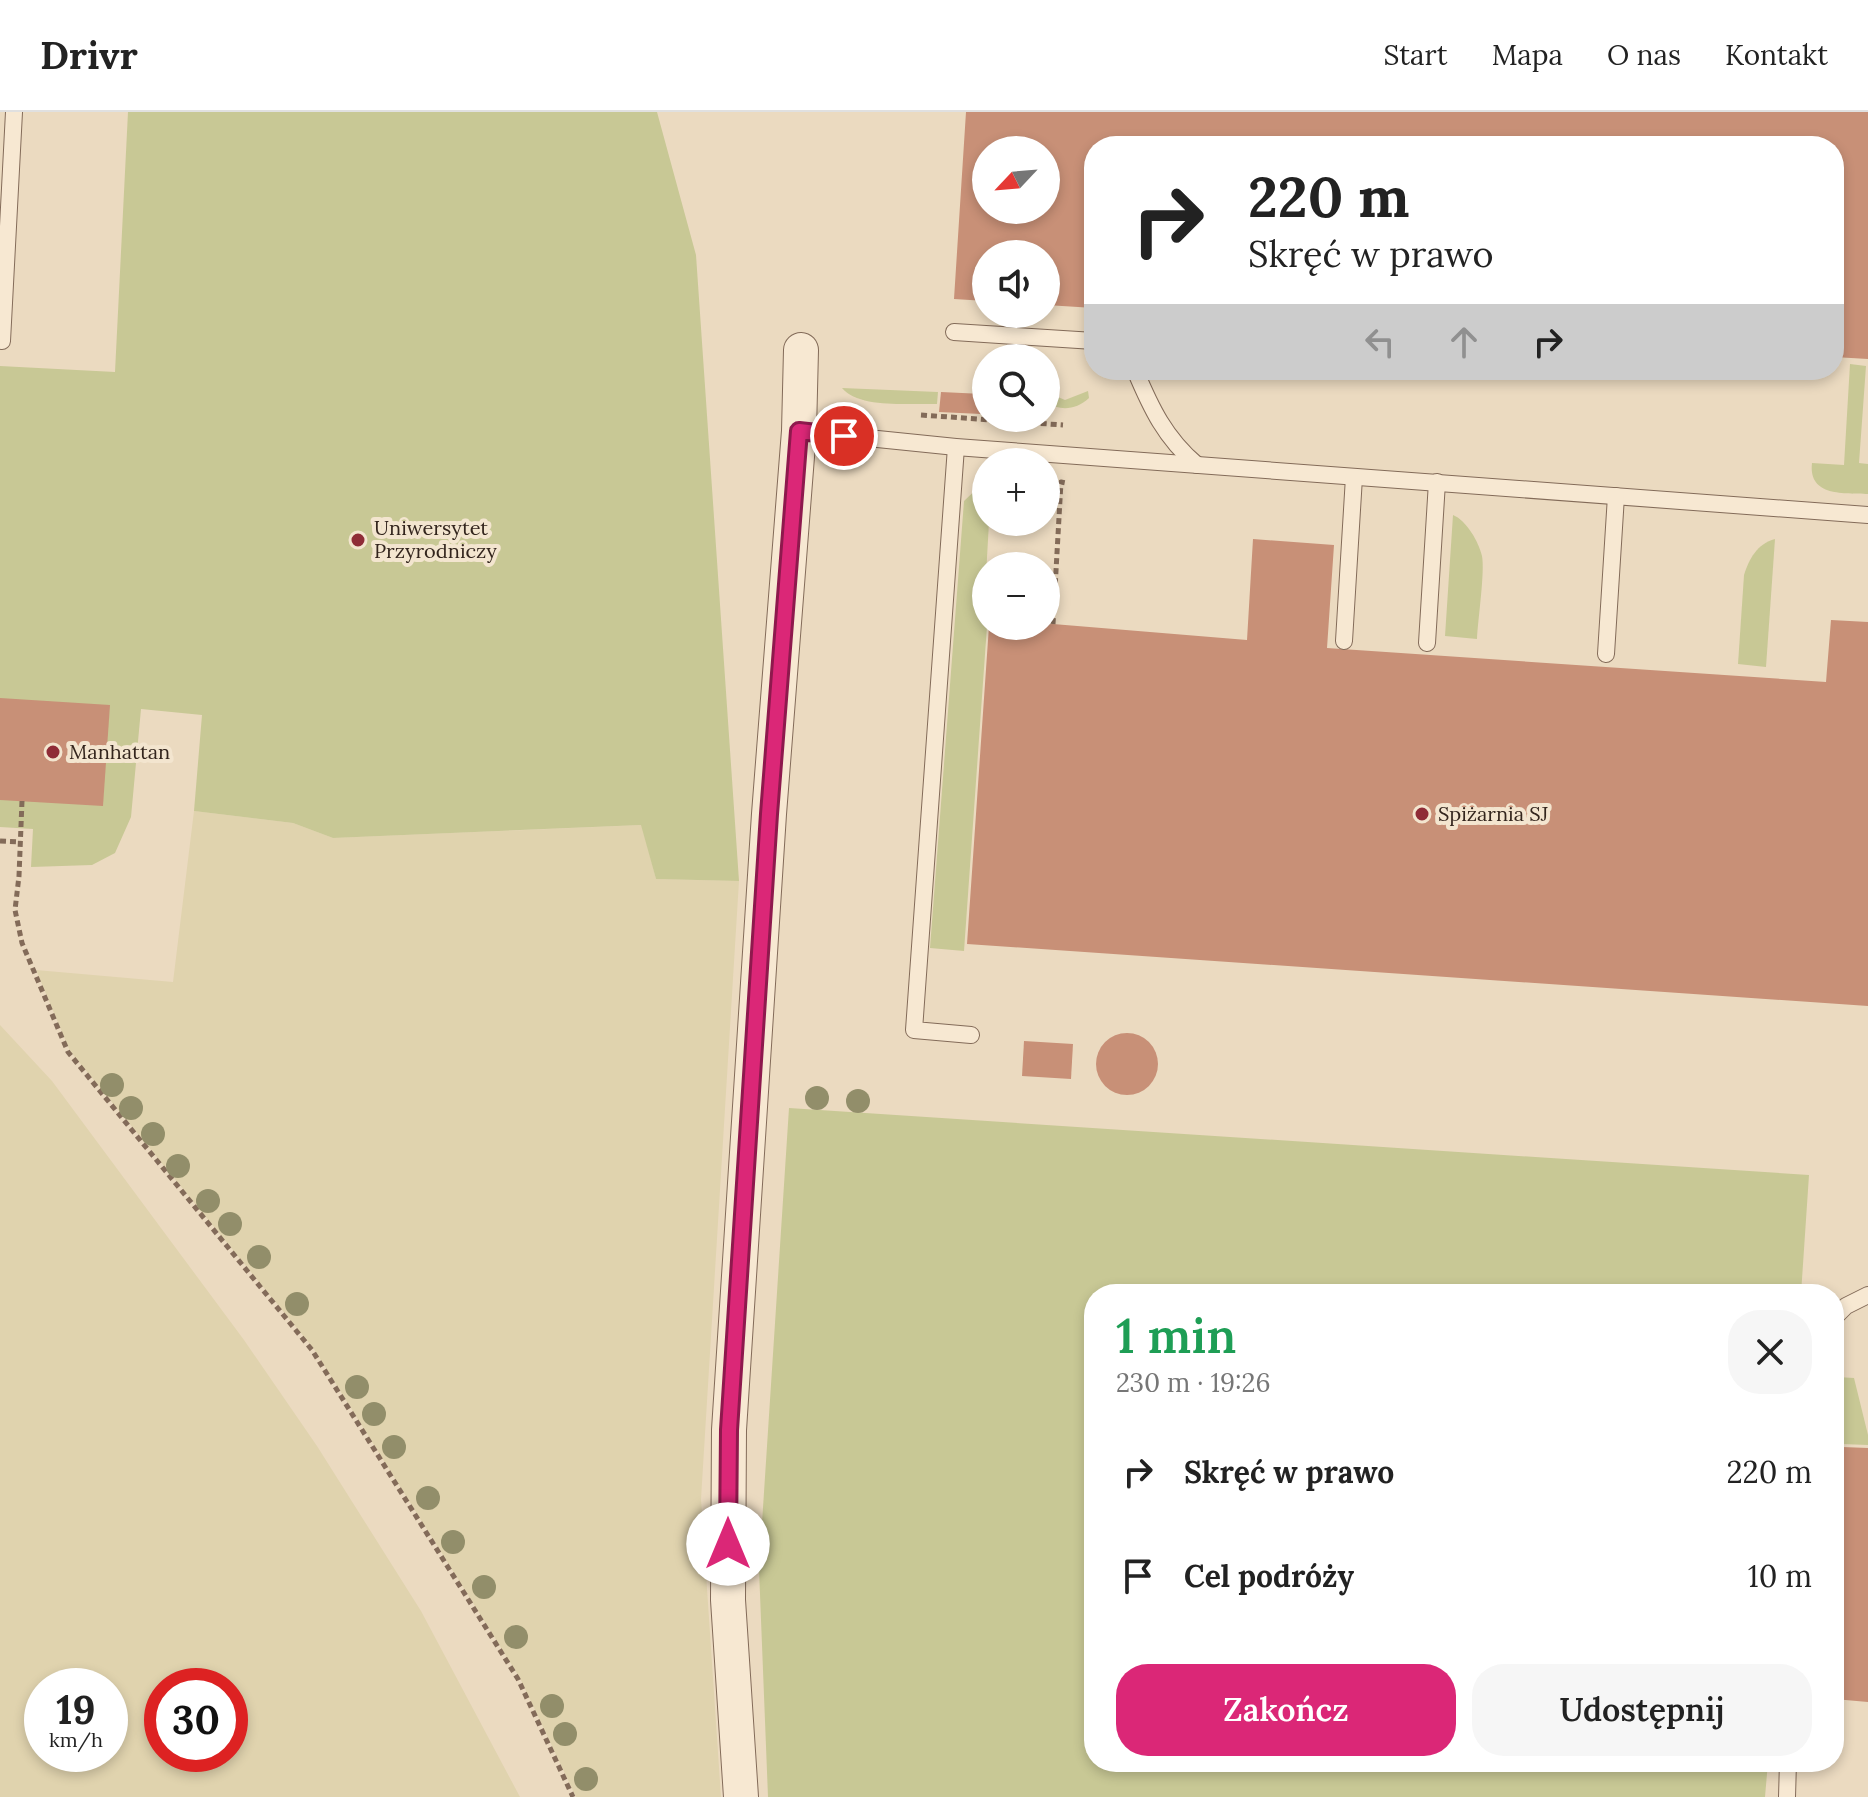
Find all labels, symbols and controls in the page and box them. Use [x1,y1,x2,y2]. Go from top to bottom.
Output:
text: Drivr [40,31,138,79]
text: Start [1383,37,1448,73]
text: Mapa [1492,37,1563,73]
text: O nas [1607,37,1681,73]
text: Kontakt [1725,37,1828,73]
north arrow [972,136,1060,224]
map controls [972,136,1060,640]
text: 220 m [1248,161,1410,232]
icon: right [1116,168,1220,272]
text: Skręć w prawo [1248,231,1494,277]
button: sound [972,240,1060,328]
icon: left [1358,320,1402,364]
icon: ahead [1442,320,1486,364]
icon: right [1526,320,1570,364]
button: search [972,344,1060,432]
pin [810,402,878,470]
icon: arrive [822,414,866,458]
button: + [972,448,1060,536]
place label: Uniwersytet Przyrodniczy [374,515,497,563]
marker: Uniwersytet Przyrodniczy [349,531,367,549]
button: − [972,552,1060,640]
place label: Manhattan [69,739,170,764]
marker: Manhattan [44,743,62,761]
place label: Spiżarnia SJ [1438,801,1548,826]
marker: Spiżarnia SJ [1413,805,1431,823]
text: 1 min [1116,1305,1236,1366]
button: close [1728,1310,1812,1394]
text: 230 m · 19:26 [1116,1366,1270,1399]
icon: right [1116,1450,1160,1494]
text: Skręć w prawo [1184,1453,1394,1491]
text: 220 m [1726,1453,1812,1491]
position arrow [686,1502,770,1586]
icon: arrive [1116,1554,1160,1598]
text: Cel podróży [1184,1557,1354,1595]
text: 10 m [1748,1557,1812,1595]
button: Zakończ [1116,1664,1456,1756]
button: Udostępnij [1472,1664,1812,1756]
speed limit sign: 30 [144,1668,248,1772]
text: 19 [56,1684,96,1735]
text: km/h [49,1727,103,1752]

